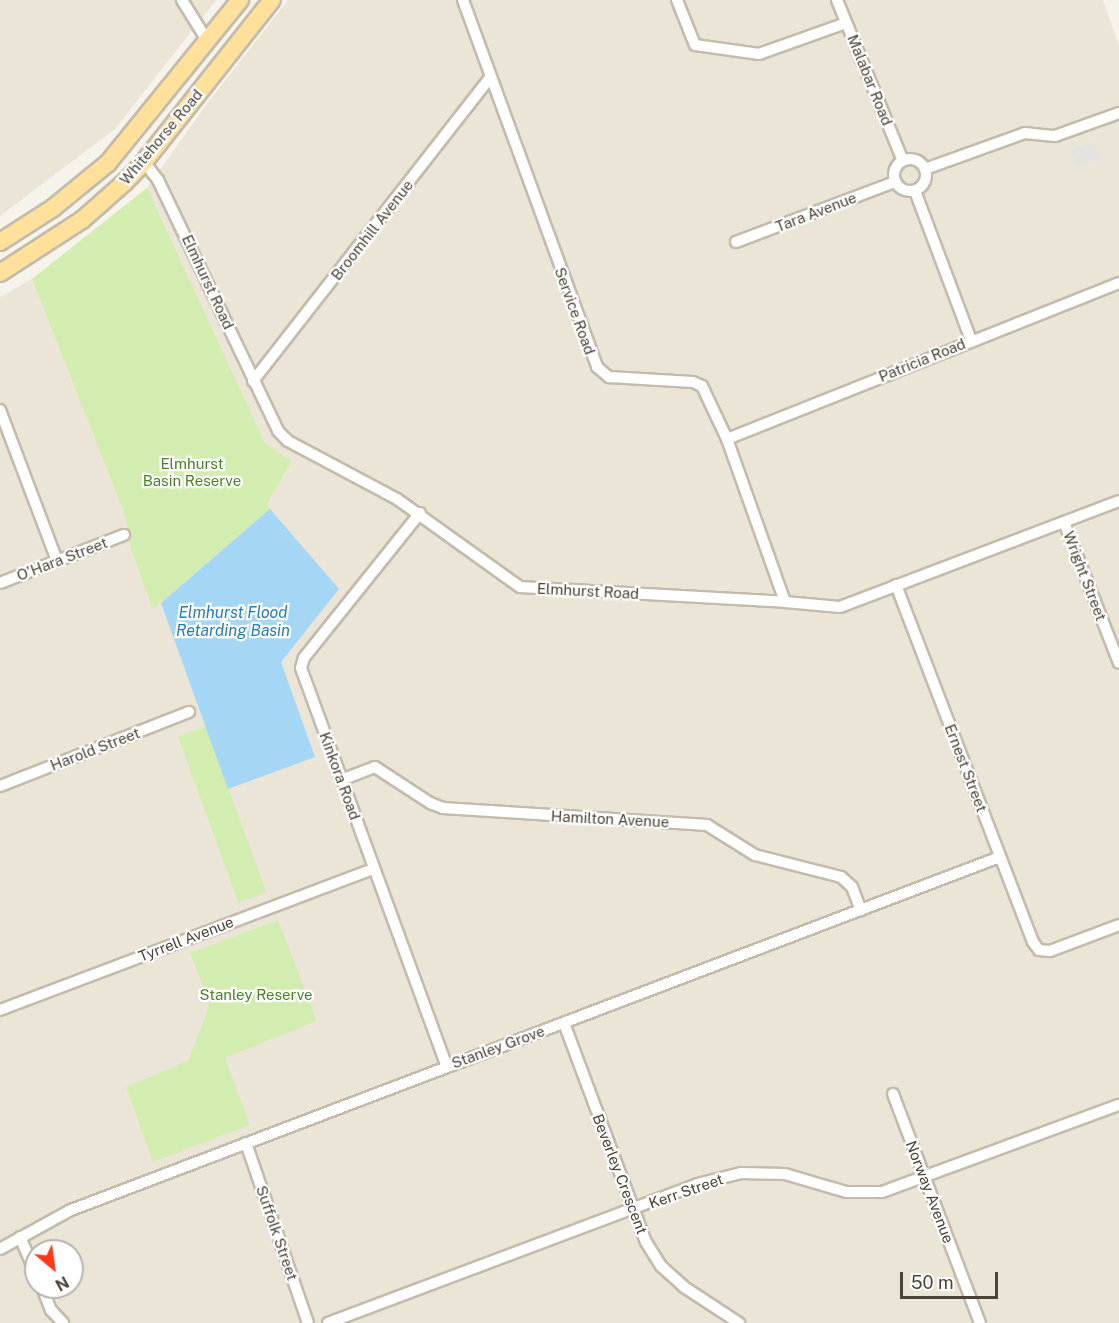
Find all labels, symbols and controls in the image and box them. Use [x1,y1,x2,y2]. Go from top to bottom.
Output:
street label: Malabar Road [844,32,896,128]
street label: Whitehorse Road [116,86,206,188]
street label: Broomhill Avenue [327,176,417,284]
street label: Tara Avenue [773,188,859,236]
street label: Elmhurst Road [178,232,238,332]
street label: Service Road [551,265,599,357]
street label: Patricia Road [876,334,968,386]
park label: Elmhurst Basin Reserve [143,454,241,489]
street label: Wright Street [1060,529,1110,623]
street label: O'Hara Street [14,533,110,585]
street label: Elmhurst Road [536,579,640,603]
water label: Elmhurst Flood Retarding Basin [176,603,290,641]
street label: Ernest Street [941,721,991,815]
street label: Harold Street [48,724,142,774]
street label: Kinkora Road [316,730,364,822]
street label: Hamilton Avenue [550,807,670,831]
street label: Tyrrell Avenue [136,913,236,965]
park label: Stanley Reserve [199,986,313,1004]
street label: Stanley Grove [449,1022,547,1072]
street label: Beverley Crescent [589,1111,651,1237]
street label: Norway Avenue [902,1138,958,1246]
street label: Kerr Street [646,1170,726,1212]
street label: Suffolk Street [252,1183,302,1283]
north arrow [24,1239,84,1299]
scale bar [903,1260,1000,1298]
text: N [52,1272,72,1295]
text: 50 m [911,1272,954,1293]

